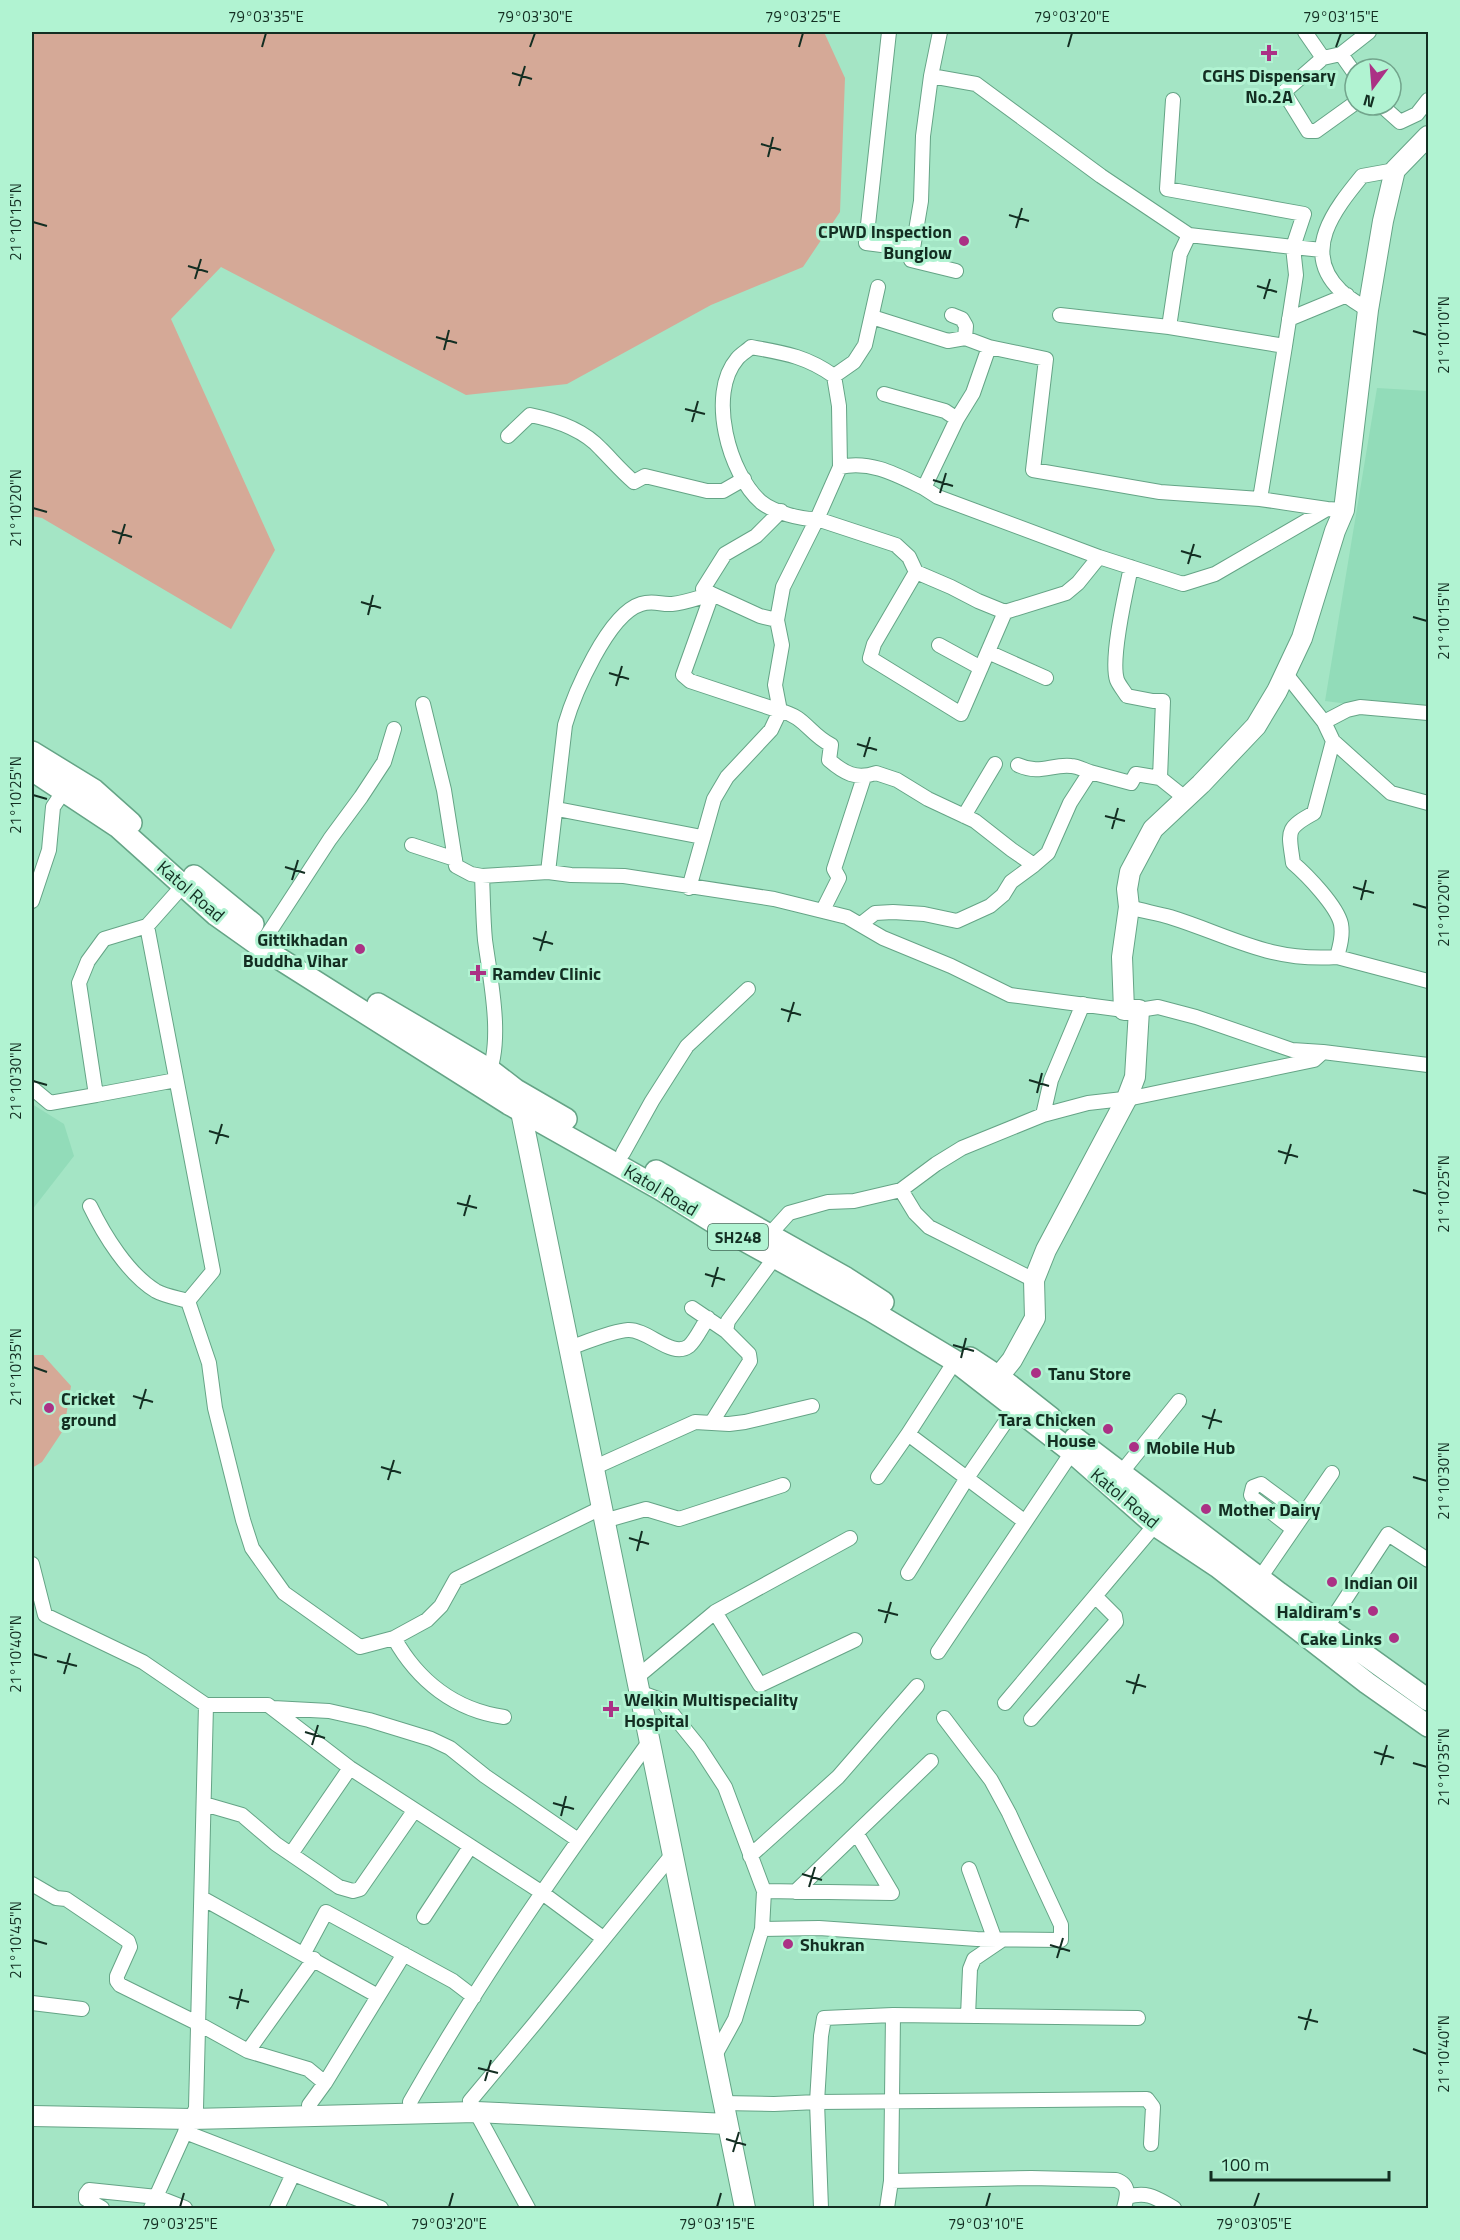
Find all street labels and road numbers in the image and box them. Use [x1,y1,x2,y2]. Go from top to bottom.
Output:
street label: Katol Road [151,854,231,928]
street label: Katol Road [619,1157,703,1223]
road number: SH248 [708,1224,768,1250]
street label: Katol Road [1085,1461,1165,1535]

